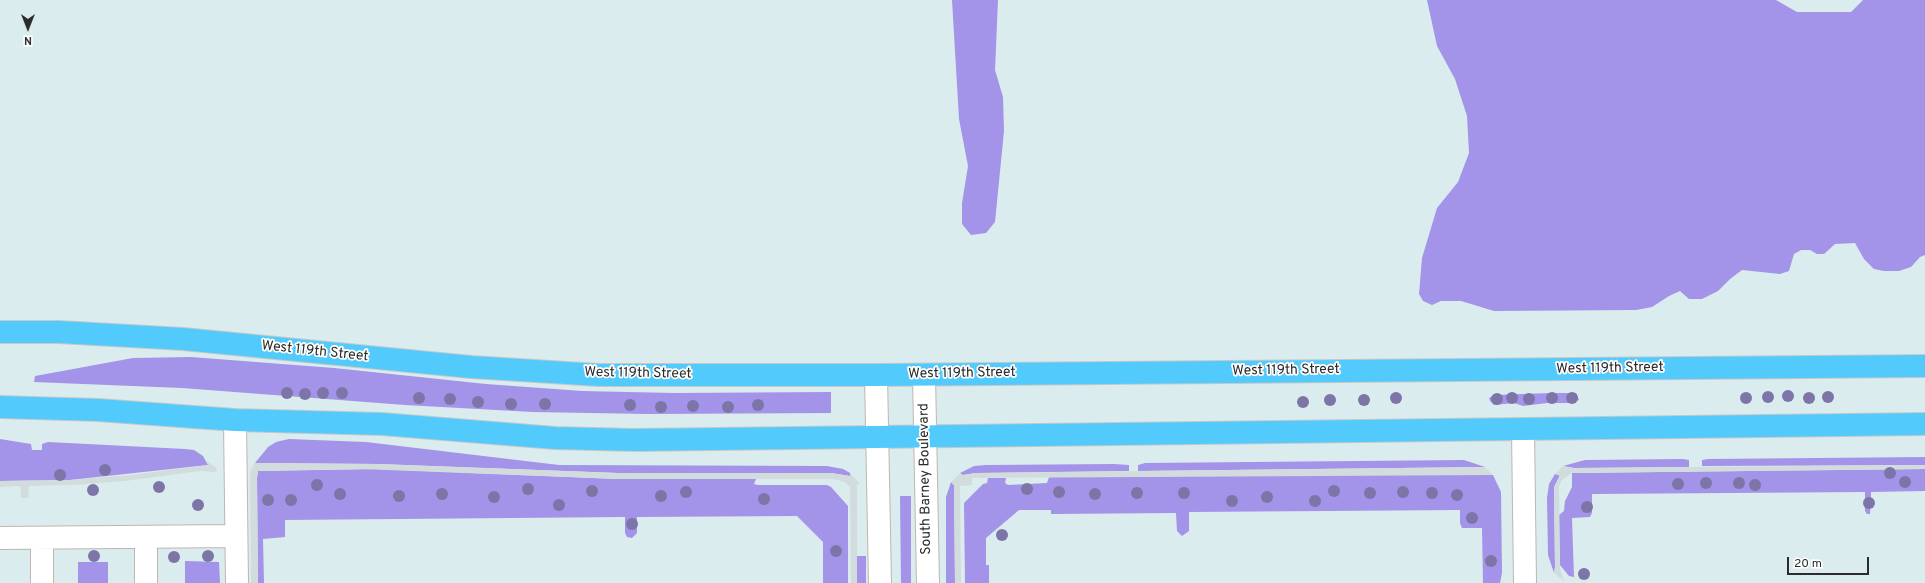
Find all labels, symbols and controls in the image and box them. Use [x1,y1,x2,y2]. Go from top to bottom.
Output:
north arrow [8,8,48,48]
text: N [24,33,32,47]
street label: West 119th Street [261,338,369,366]
street label: West 119th Street [1556,360,1664,378]
street label: West 119th Street [1232,362,1340,380]
street label: West 119th Street [584,365,692,383]
street label: West 119th Street [908,365,1016,383]
street label: South Barney Boulevard [916,403,936,555]
scale bar [1789,549,1871,575]
text: 20 m [1794,556,1822,572]

